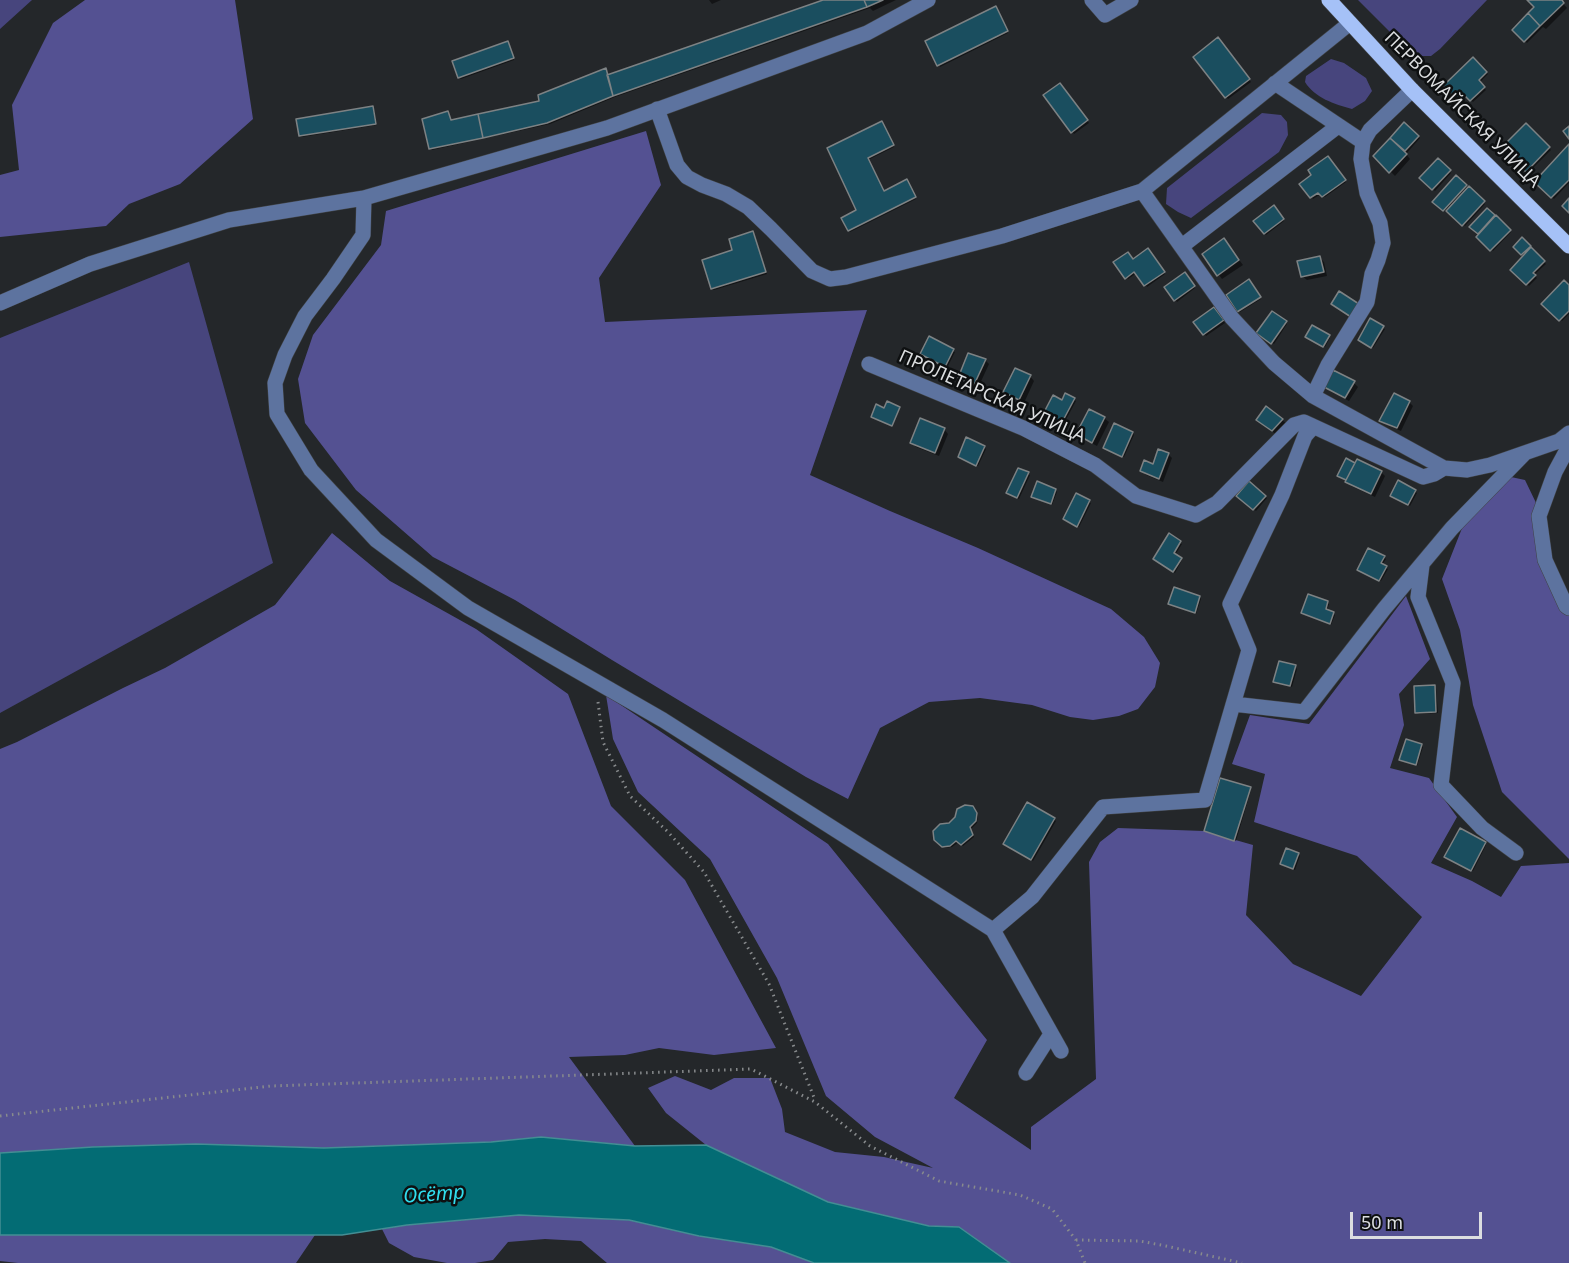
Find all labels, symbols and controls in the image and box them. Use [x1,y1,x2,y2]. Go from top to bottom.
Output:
street label: ПЕРВОМАЙСКАЯ УЛИЦА [1379,27,1545,193]
street label: ПРОЛЕТАРСКАЯ УЛИЦА [895,346,1089,448]
water label: Осётр [403,1181,465,1209]
scale bar [1353,1200,1485,1238]
text: 50 m [1361,1210,1403,1234]

